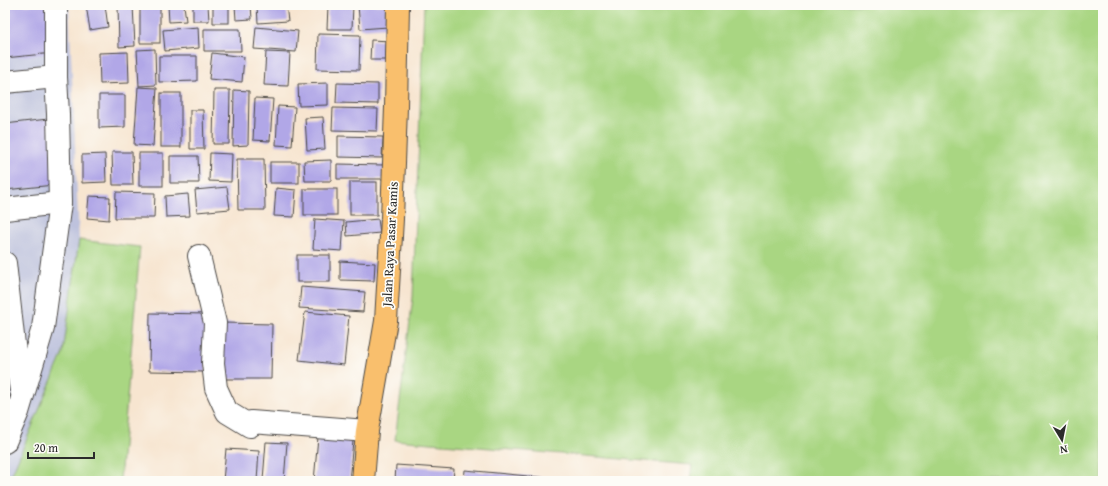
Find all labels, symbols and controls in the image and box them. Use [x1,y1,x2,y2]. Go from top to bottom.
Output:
street label: Jalan Raya Pasar Kamis [377,181,403,309]
north arrow [1042,420,1082,460]
scale bar [28,434,94,460]
text: 20 m [34,439,58,456]
text: N [1058,441,1069,458]

